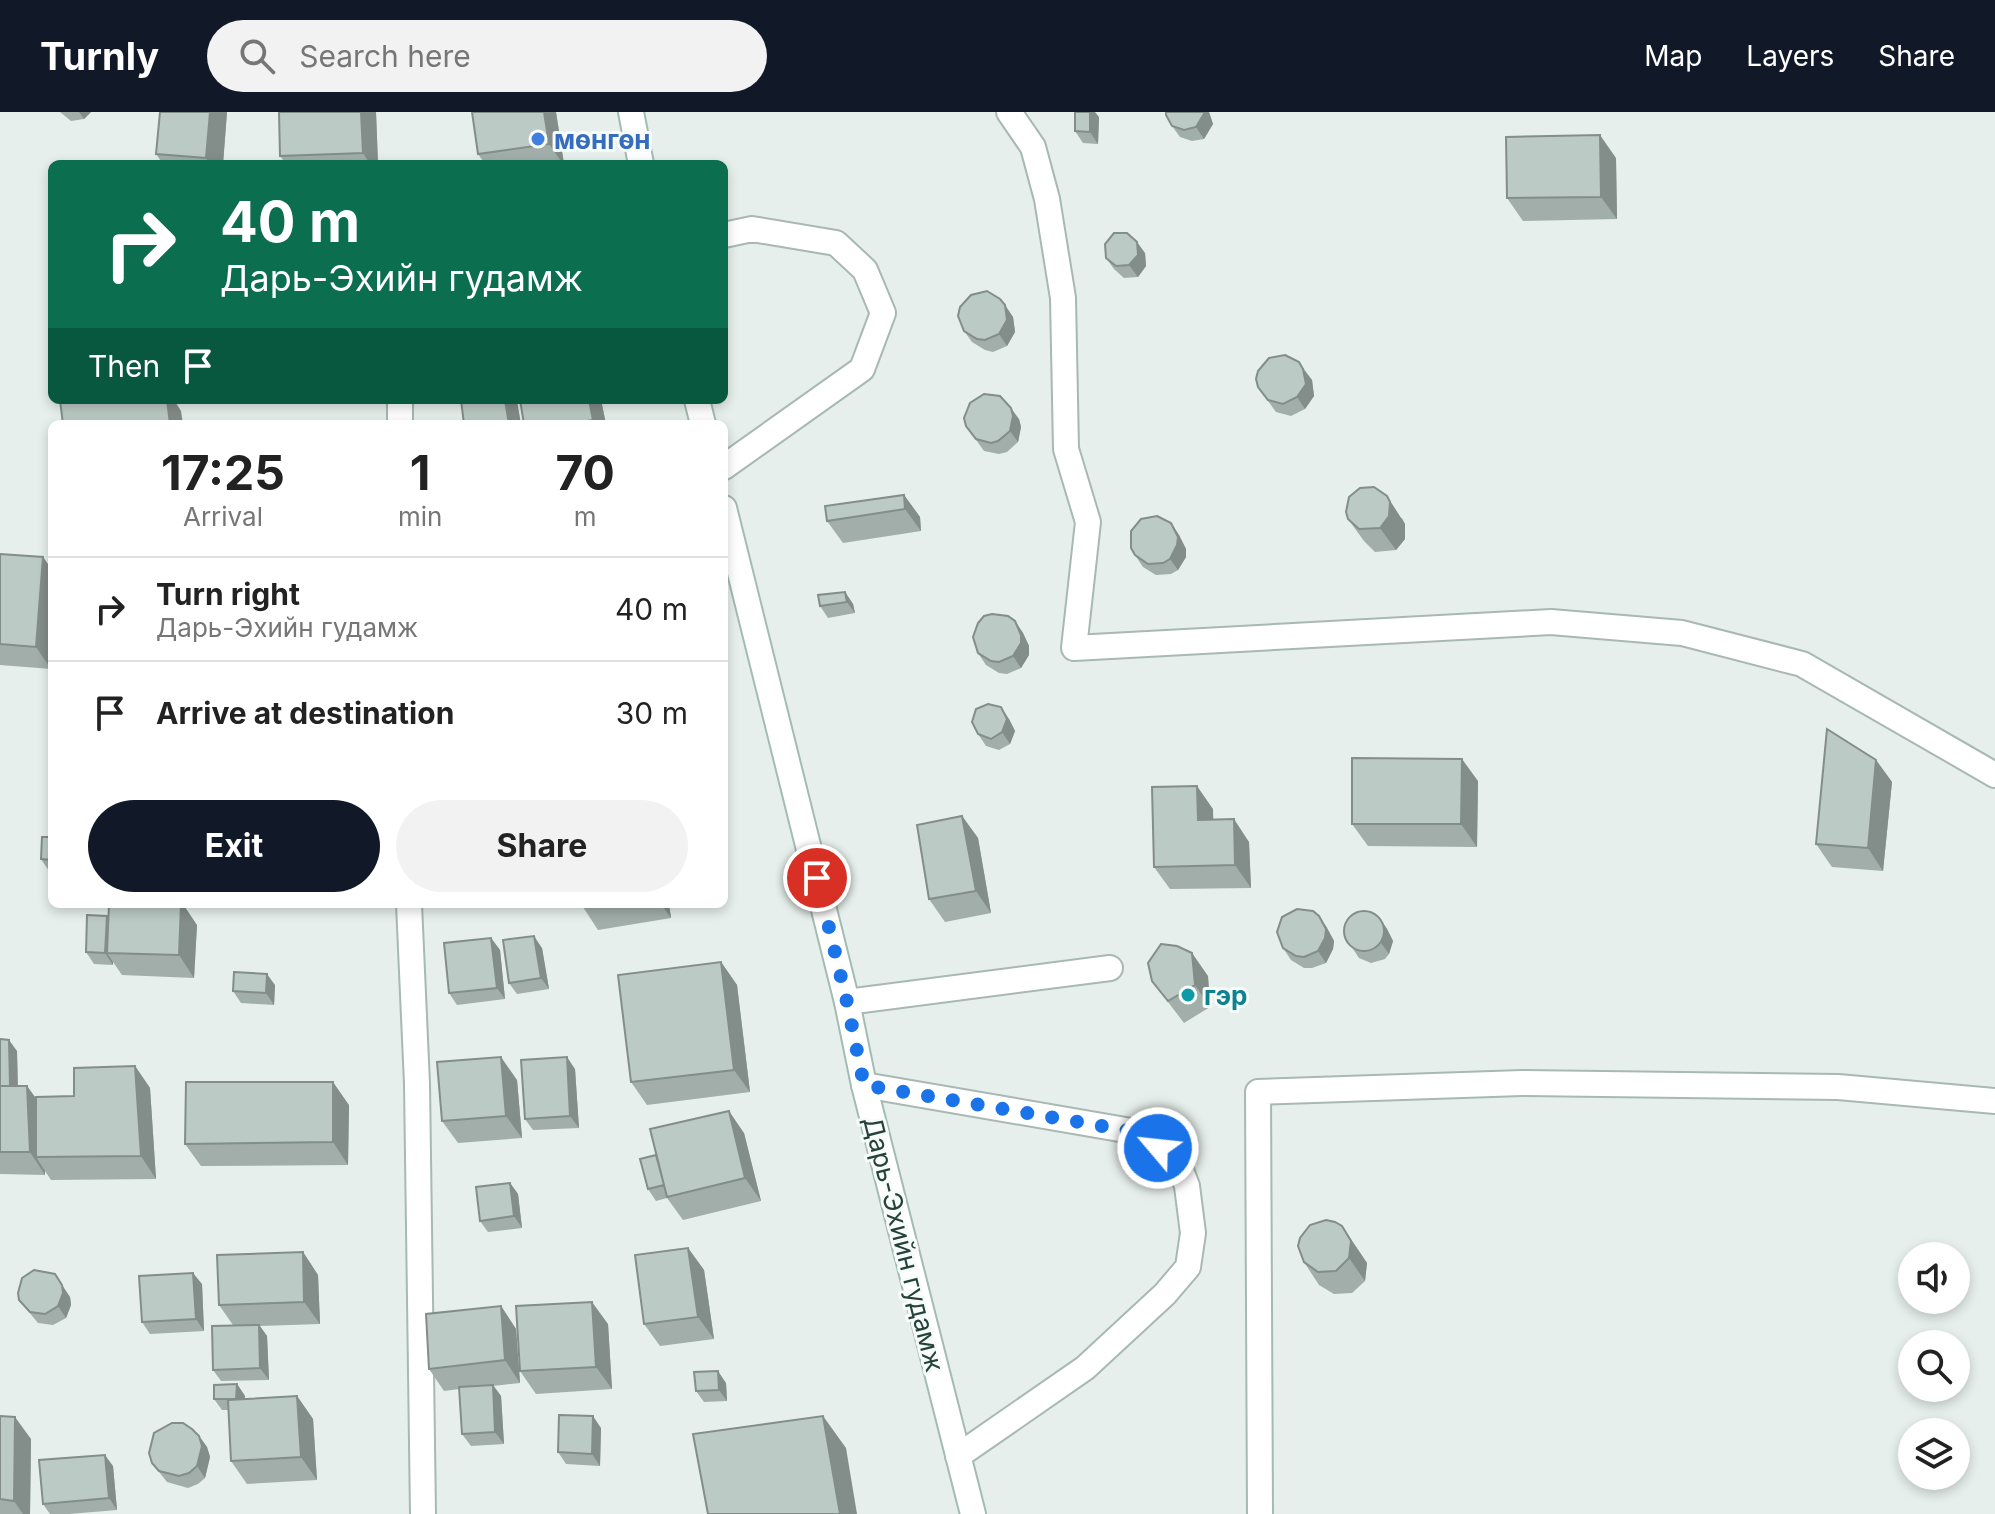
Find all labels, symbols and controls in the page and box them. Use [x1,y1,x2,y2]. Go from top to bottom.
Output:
search box [207,20,767,92]
text: Turnly [40,33,159,79]
icon: search [235,34,279,78]
text: Search here [299,38,471,74]
text: Map [1644,39,1702,73]
text: Layers [1746,39,1834,73]
text: Share [1878,39,1955,73]
place label: мөнгөн [554,124,651,155]
marker: мөнгөн [529,130,547,148]
text: 40 m [220,188,360,256]
icon: right [88,192,192,296]
text: Дарь-Эхийн гудамж [220,256,583,300]
icon: arrive [176,344,220,388]
text: Then [88,348,160,384]
text: 17:25 [161,443,285,502]
text: 1 [410,443,431,502]
text: 70 [555,443,615,502]
text: Arrival [183,501,263,532]
text: min [398,501,442,532]
text: m [574,501,597,532]
text: Turn right [156,576,300,612]
icon: right [88,587,132,631]
text: 40 m [615,591,688,627]
text: Дарь-Эхийн гудамж [156,612,418,643]
icon: arrive [88,691,132,735]
text: Arrive at destination [156,695,454,731]
text: 30 m [616,695,688,731]
button: Exit [88,800,380,892]
button: Share [396,800,688,892]
pin [783,844,851,912]
icon: arrive [795,856,839,900]
place label: гэр [1204,980,1247,1011]
marker: гэр [1179,986,1197,1004]
position arrow [1116,1106,1200,1190]
street label: Дарь-Эхийн гудамж [857,1113,951,1375]
map controls [1898,1242,1970,1490]
button: sound [1898,1242,1970,1314]
button: search [1898,1330,1970,1402]
button: layers [1898,1418,1970,1490]

